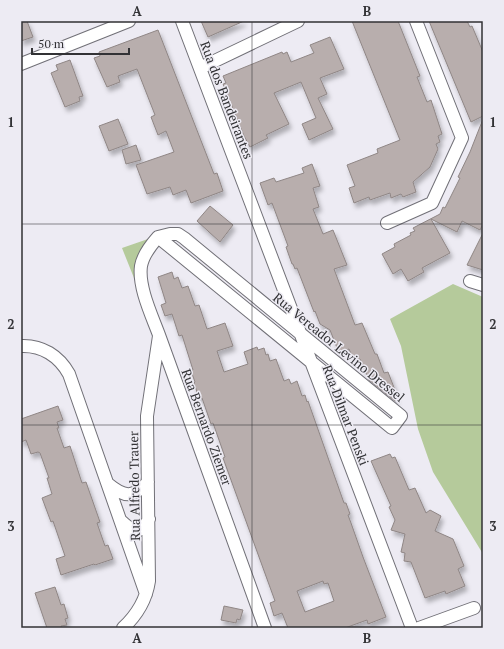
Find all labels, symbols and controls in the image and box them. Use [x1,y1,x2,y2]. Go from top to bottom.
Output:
text: A [132,2,142,20]
text: B [363,2,371,20]
scale bar [32,30,129,56]
text: 50 m [38,36,65,51]
street label: Rua dos Bandeirantes [196,38,258,162]
text: 1 [7,113,15,131]
text: 1 [489,113,497,131]
street label: Rua Vereador Levino Dressel [269,288,409,406]
text: 2 [7,315,15,333]
text: 2 [489,315,497,333]
street label: Rua Dilmar Penski [319,362,373,468]
street label: Rua Bernardo Ziemer [178,366,236,488]
street label: Rua Alfredo Trauer [124,431,144,541]
text: 3 [7,517,15,535]
text: 3 [489,517,497,535]
text: A [132,629,142,647]
text: B [363,629,371,647]

